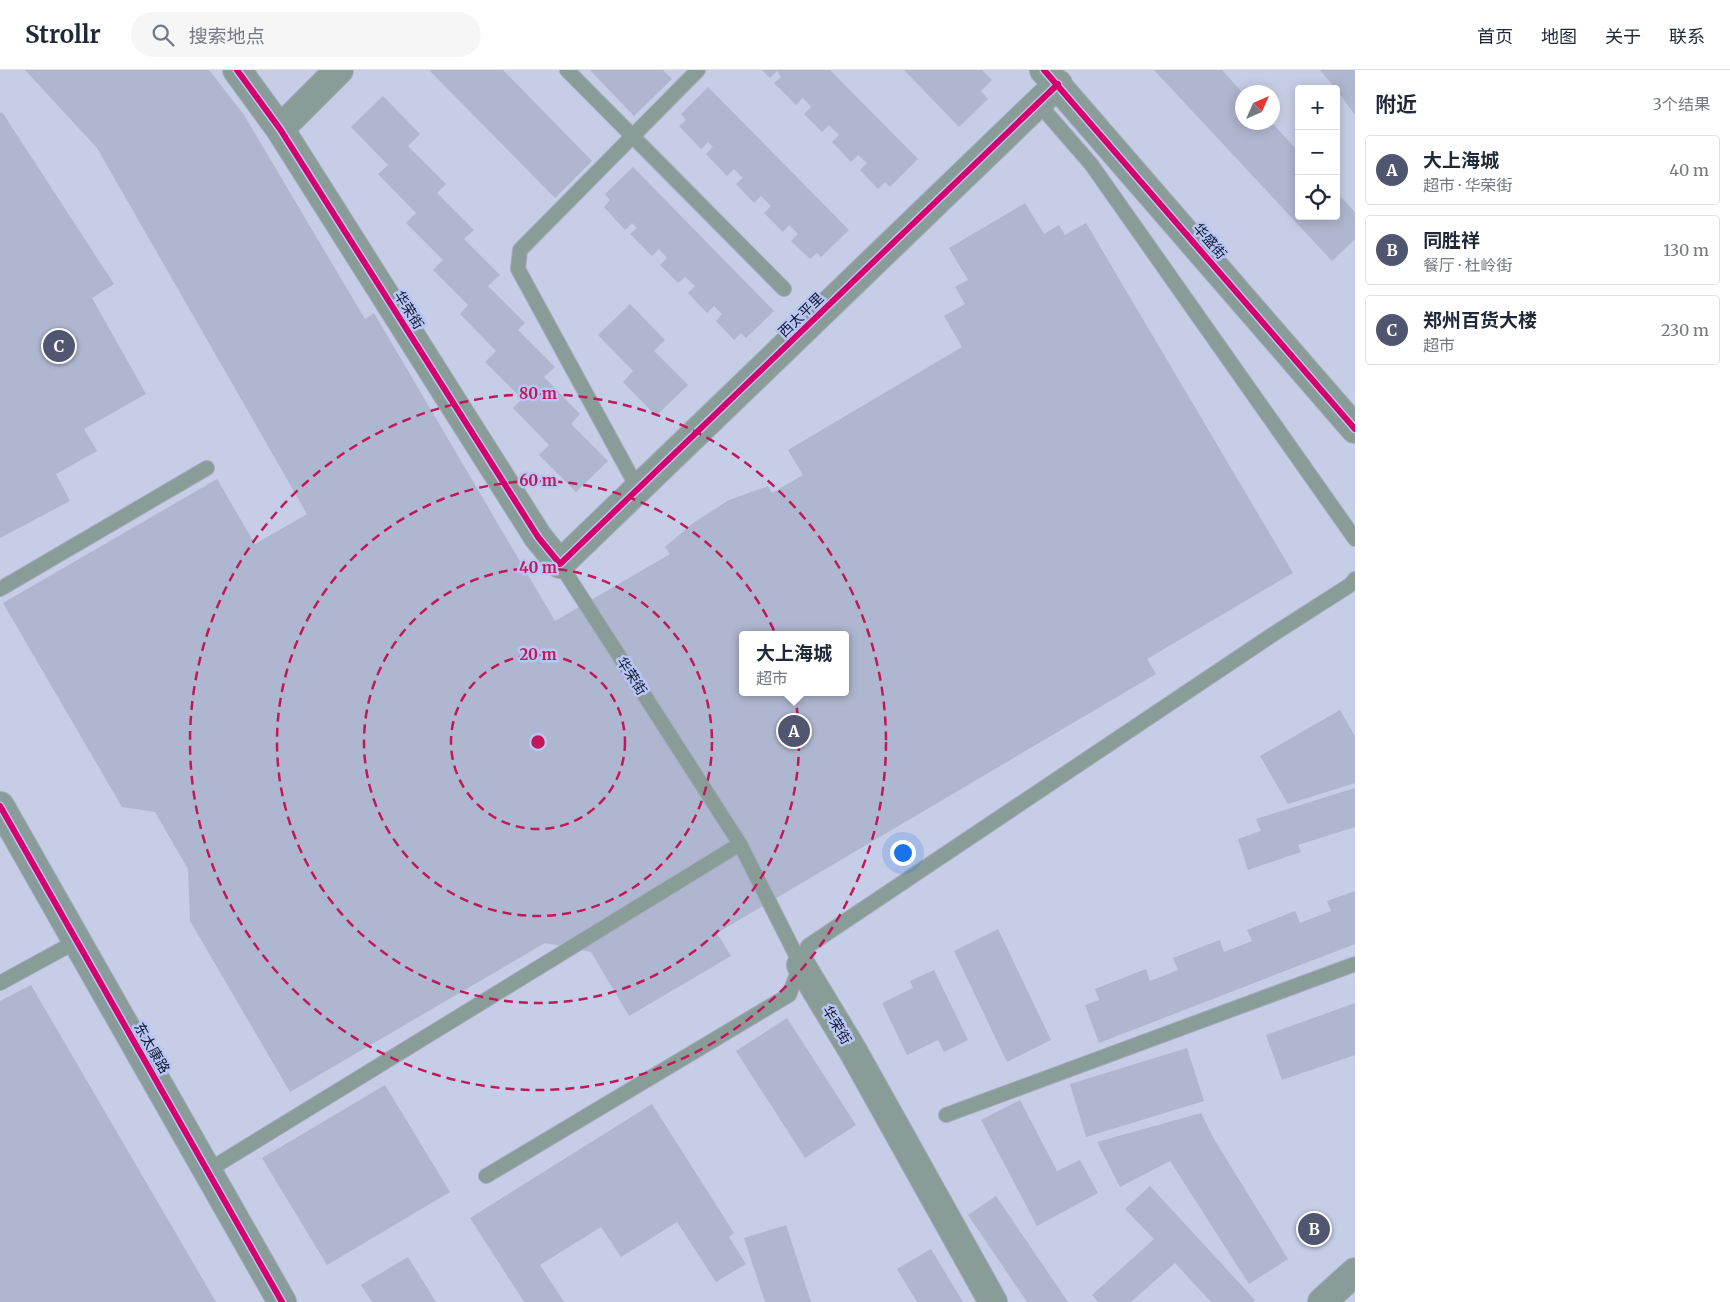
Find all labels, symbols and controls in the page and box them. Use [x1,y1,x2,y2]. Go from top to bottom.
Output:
search box [131,12,481,57]
text: Strollr [25,19,101,50]
icon: search [149,21,177,49]
text: 搜索地点 [189,24,265,48]
text: 首页 [1477,25,1513,48]
text: 地图 [1541,25,1577,48]
text: 关于 [1605,25,1641,48]
text: 联系 [1669,25,1705,48]
north arrow [1235,85,1280,130]
map controls [1295,85,1340,220]
button: + [1295,85,1340,130]
text: 附近 [1375,91,1417,118]
text: 3个结果 [1653,94,1710,114]
button: − [1295,130,1340,175]
text: 大上海城 [1423,148,1499,172]
text: A [1386,160,1398,180]
text: 40 m [1669,160,1709,180]
button: locate [1295,175,1340,220]
text: 超市 · 华荣街 [1423,175,1512,195]
street label: 华盛街 [1189,219,1231,263]
text: 同胜祥 [1423,228,1480,252]
text: B [1386,240,1398,260]
text: 130 m [1663,240,1709,260]
text: 餐厅 · 杜岭街 [1423,255,1512,275]
street label: 华荣街 [390,287,428,333]
street label: 西太平里 [775,289,827,341]
text: 郑州百货大楼 [1423,308,1537,332]
text: C [1387,320,1397,340]
text: 230 m [1661,320,1709,340]
pin: C [43,327,75,365]
text: 超市 [1423,335,1455,355]
text: 80 m [519,384,557,403]
text: 60 m [519,471,557,490]
text: 40 m [519,558,557,577]
popup [739,631,849,696]
text: 大上海城 [756,641,832,665]
text: 20 m [519,645,557,664]
street label: 华荣街 [613,653,651,699]
text: 超市 [756,668,788,688]
pin: A [778,712,810,750]
centre of rings [529,733,547,751]
your location [890,840,916,866]
street label: 华荣街 [818,1002,856,1048]
street label: 东太康路 [130,1019,174,1077]
pin: B [1298,1210,1330,1248]

